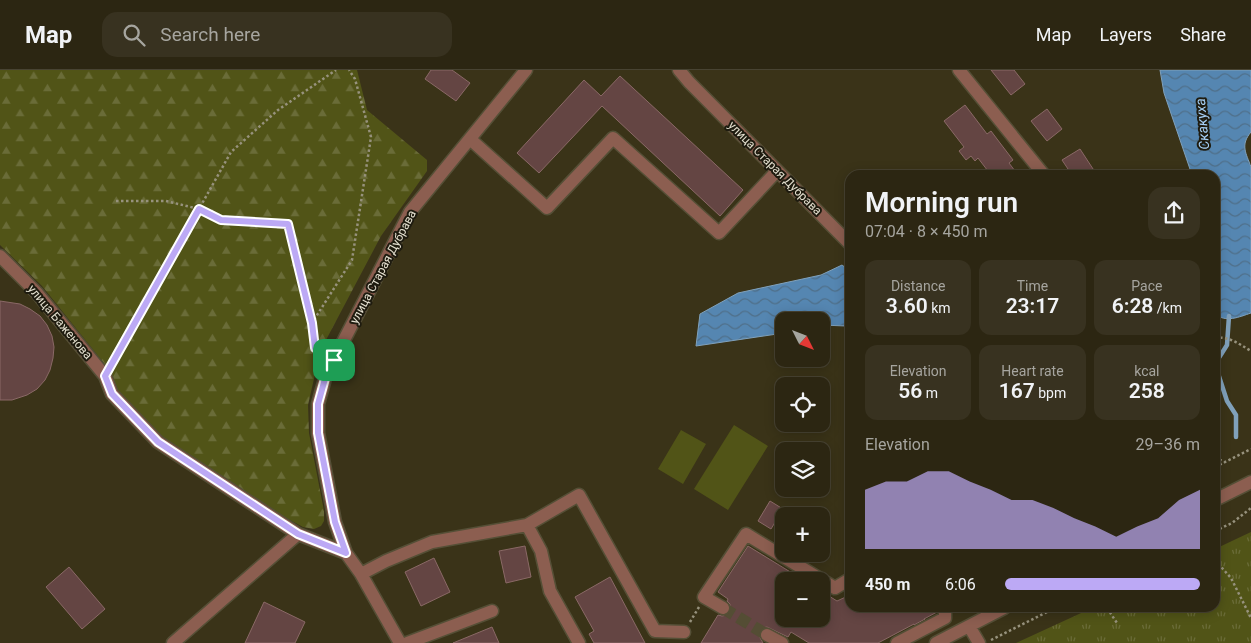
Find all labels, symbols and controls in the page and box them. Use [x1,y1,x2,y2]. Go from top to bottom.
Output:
search box [102,12,452,57]
text: Map [25,21,72,49]
icon: search [120,21,148,49]
text: Search here [160,23,260,46]
text: Map [1036,24,1071,45]
text: Layers [1099,24,1152,45]
text: Share [1180,24,1226,45]
water label: Скакуха [1192,98,1212,150]
street label: улица Старая Дубрава [725,118,825,218]
text: Morning run [865,186,1018,219]
button: share [1148,187,1200,239]
street label: улица Старая Дубрава [347,208,419,326]
text: 07:04 · 8 × 450 m [865,222,987,241]
text: Distance [891,278,945,294]
text: Time [1017,278,1048,294]
text: Pace [1131,278,1162,294]
street label: улица Баженова [25,282,95,362]
text: 3.60 [886,294,928,318]
text: 23:17 [1006,294,1059,318]
text: 6:28 [1112,294,1153,318]
text: km [928,300,951,316]
text: /km [1153,300,1182,316]
north arrow [775,312,830,368]
map controls [775,312,830,627]
pin [313,339,355,381]
icon: arrive [320,346,348,374]
text: Elevation [890,363,947,379]
text: Heart rate [1001,363,1064,379]
text: kcal [1134,363,1159,379]
button: locate [775,377,830,432]
text: 56 [898,379,922,403]
text: 167 [999,379,1035,403]
text: 258 [1129,379,1165,403]
text: m [922,385,938,401]
text: bpm [1035,385,1066,401]
text: Elevation [865,435,930,454]
text: 29–36 m [1136,435,1200,454]
button: layers [775,442,830,497]
button: + [775,507,830,562]
button: − [775,572,830,627]
text: 450 m [865,575,910,594]
text: 6:06 [945,575,976,594]

